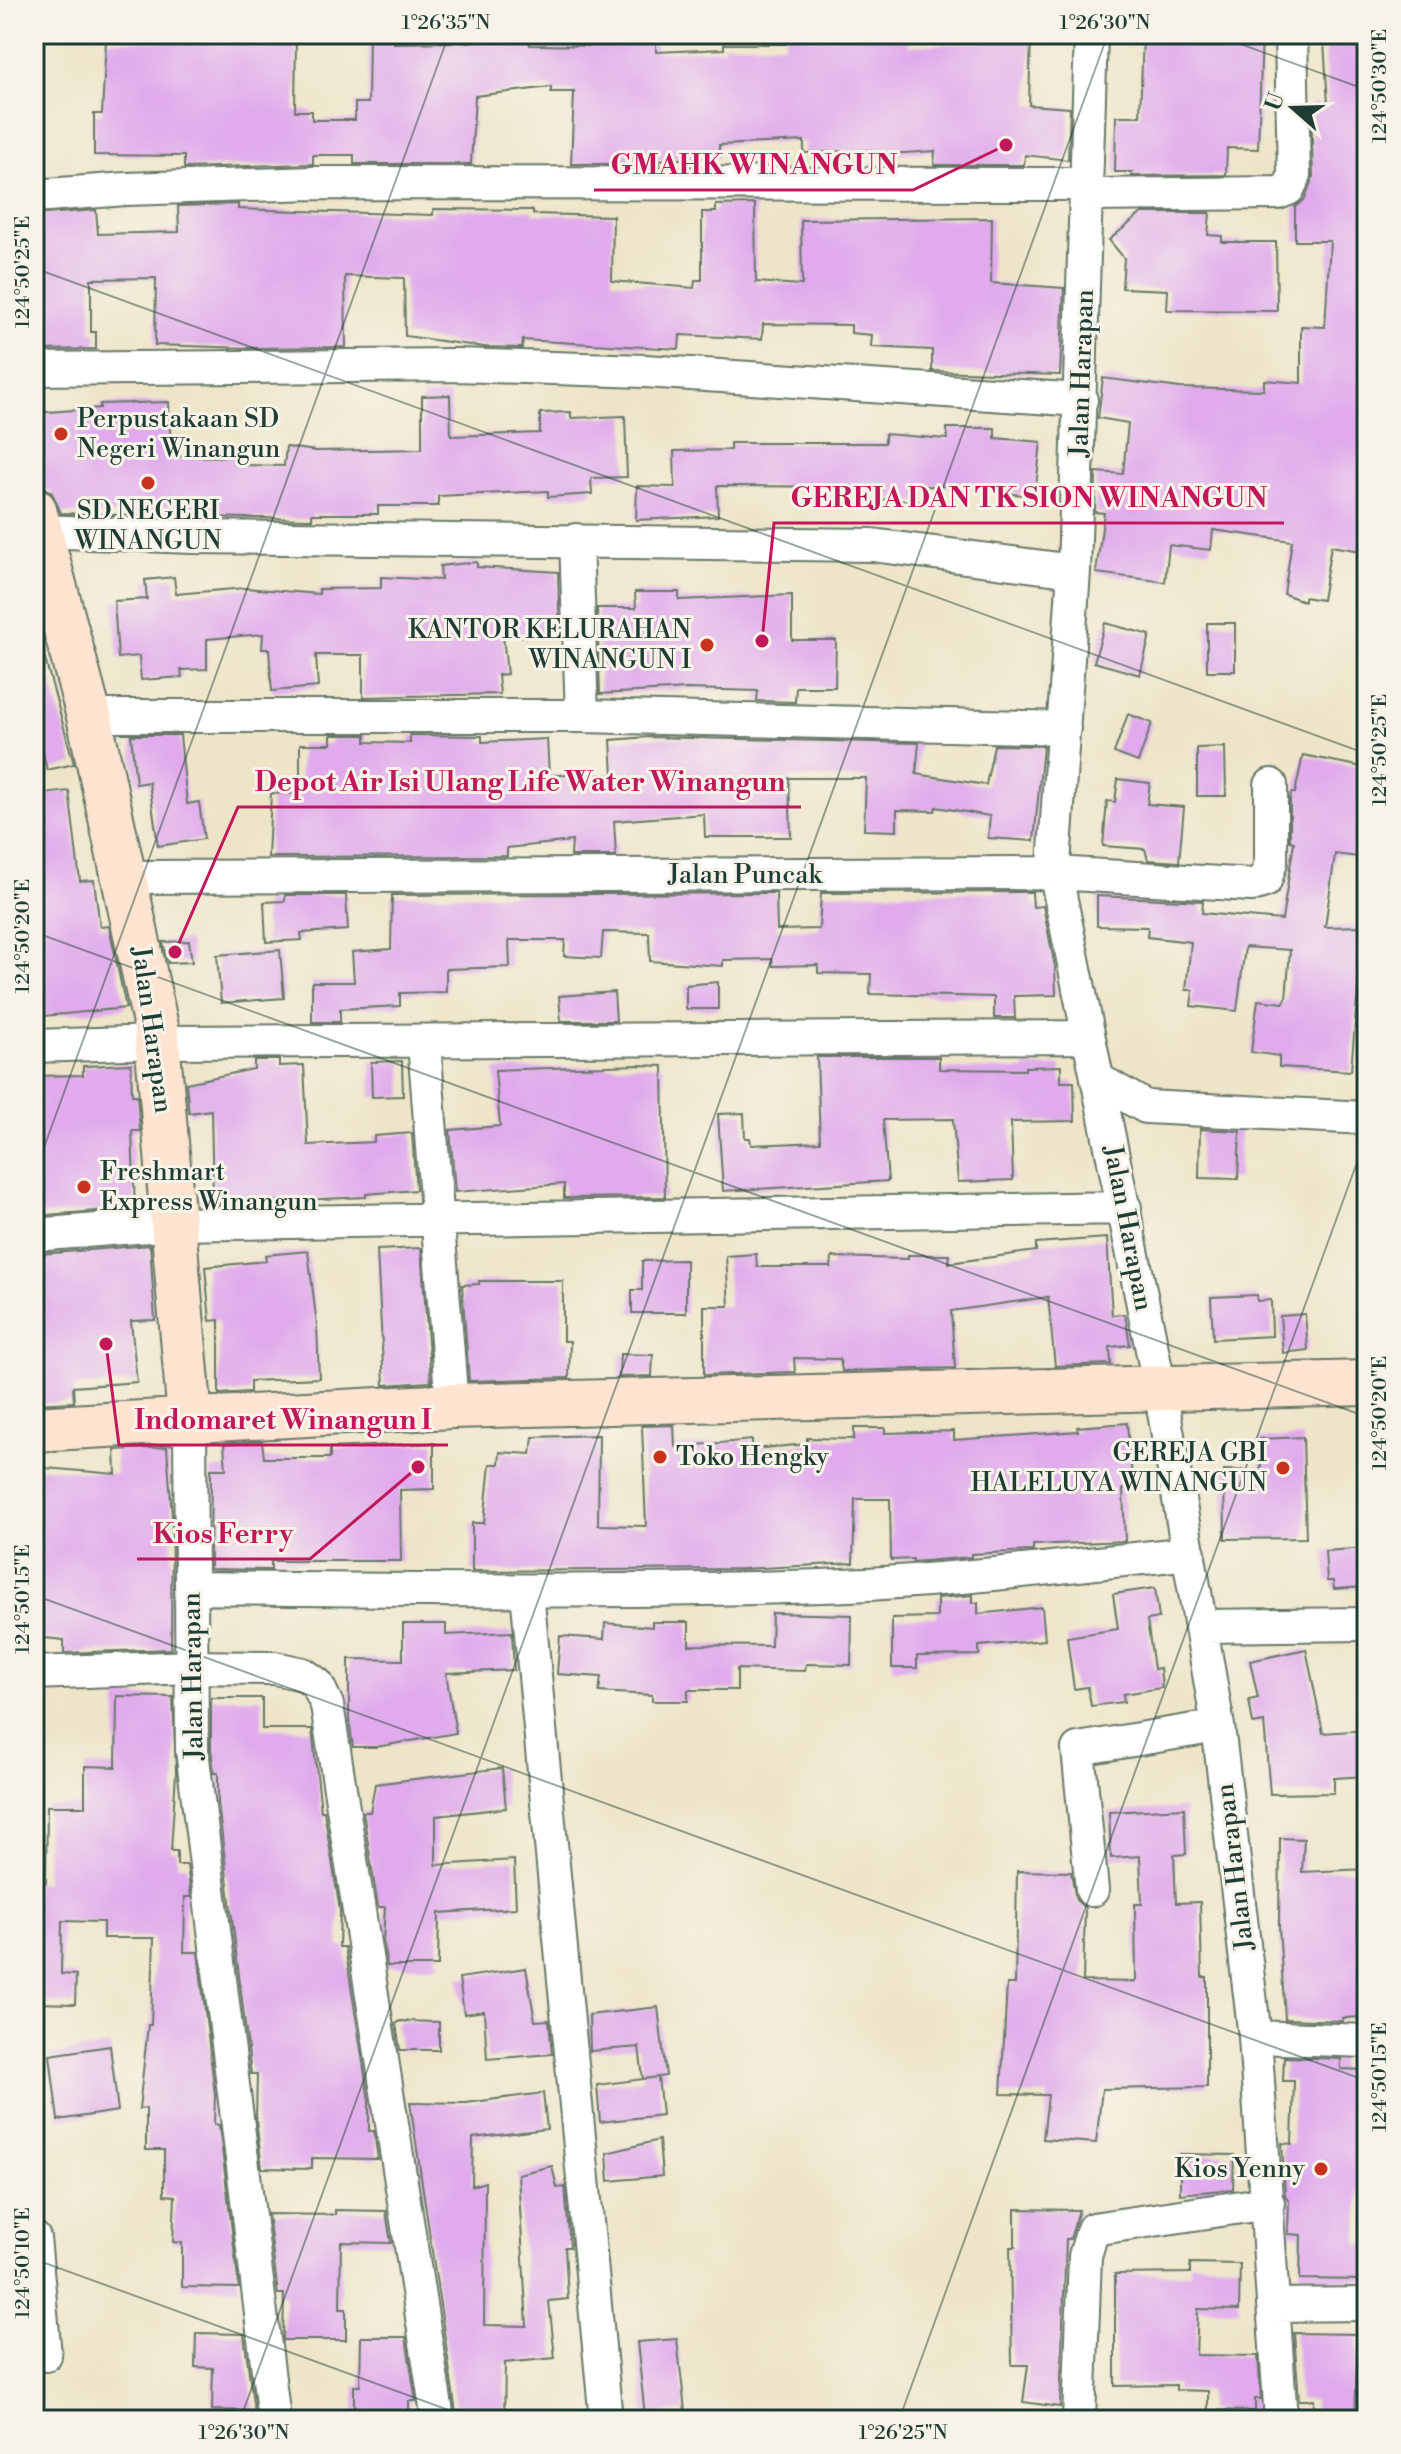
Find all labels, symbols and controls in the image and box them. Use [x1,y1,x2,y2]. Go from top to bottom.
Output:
text: 1°26'35"N [402,11,490,36]
text: 1°26'30"N [1060,11,1151,36]
text: 124°50'30"E [1368,29,1393,143]
north arrow [1253,68,1333,148]
text: U [1260,89,1291,114]
callout: GMAHK WINANGUN [594,138,913,190]
text: GMAHK WINANGUN [610,148,898,183]
text: 124°50'25"E [11,216,36,328]
street label: Jalan Harapan [1063,289,1101,458]
place label: Perpustakaan SD Negeri Winangun [77,403,280,465]
marker: Perpustakaan SD Negeri Winangun [52,425,70,443]
callout: GEREJA DAN TK SION WINANGUN [774,471,1284,523]
marker: SD NEGERI WINANGUN [139,474,157,492]
text: GEREJA DAN TK SION WINANGUN [790,481,1268,516]
place label: SD NEGERI WINANGUN [73,495,222,557]
place label: KANTOR KELURAHAN WINANGUN I [408,614,692,676]
marker: KANTOR KELURAHAN WINANGUN I [698,636,716,654]
text: 124°50'25"E [1368,694,1393,806]
callout: Depot Air Isi Ulang Life Water Winangun [238,755,801,807]
text: Depot Air Isi Ulang Life Water Winangun [254,765,786,800]
street label: Jalan Puncak [667,859,823,891]
text: 124°50'20"E [11,879,36,993]
street label: Jalan Harapan [124,944,180,1115]
street label: Jalan Harapan [1096,1142,1160,1313]
place label: Freshmart Express Winangun [100,1156,318,1218]
marker: Freshmart Express Winangun [75,1178,93,1196]
text: 124°50'20"E [1368,1356,1393,1470]
callout: Indomaret Winangun I [119,1393,448,1445]
text: Indomaret Winangun I [134,1403,432,1438]
place label: GEREJA GBI HALELUYA WINANGUN [971,1437,1268,1499]
place label: Toko Hengky [676,1441,829,1473]
marker: Toko Hengky [651,1448,669,1466]
marker: GEREJA GBI HALELUYA WINANGUN [1274,1459,1292,1477]
callout: Kios Ferry [137,1507,310,1559]
text: Kios Ferry [153,1517,294,1552]
text: 124°50'15"E [11,1544,36,1654]
street label: Jalan Harapan [176,1592,210,1761]
street label: Jalan Harapan [1209,1782,1261,1953]
text: 124°50'15"E [1368,2022,1393,2132]
place label: Kios Yenny [1174,2153,1305,2185]
marker: Kios Yenny [1312,2160,1330,2178]
text: 124°50'10"E [11,2207,36,2319]
text: 1°26'30"N [199,2421,290,2446]
text: 1°26'25"N [858,2421,948,2446]

